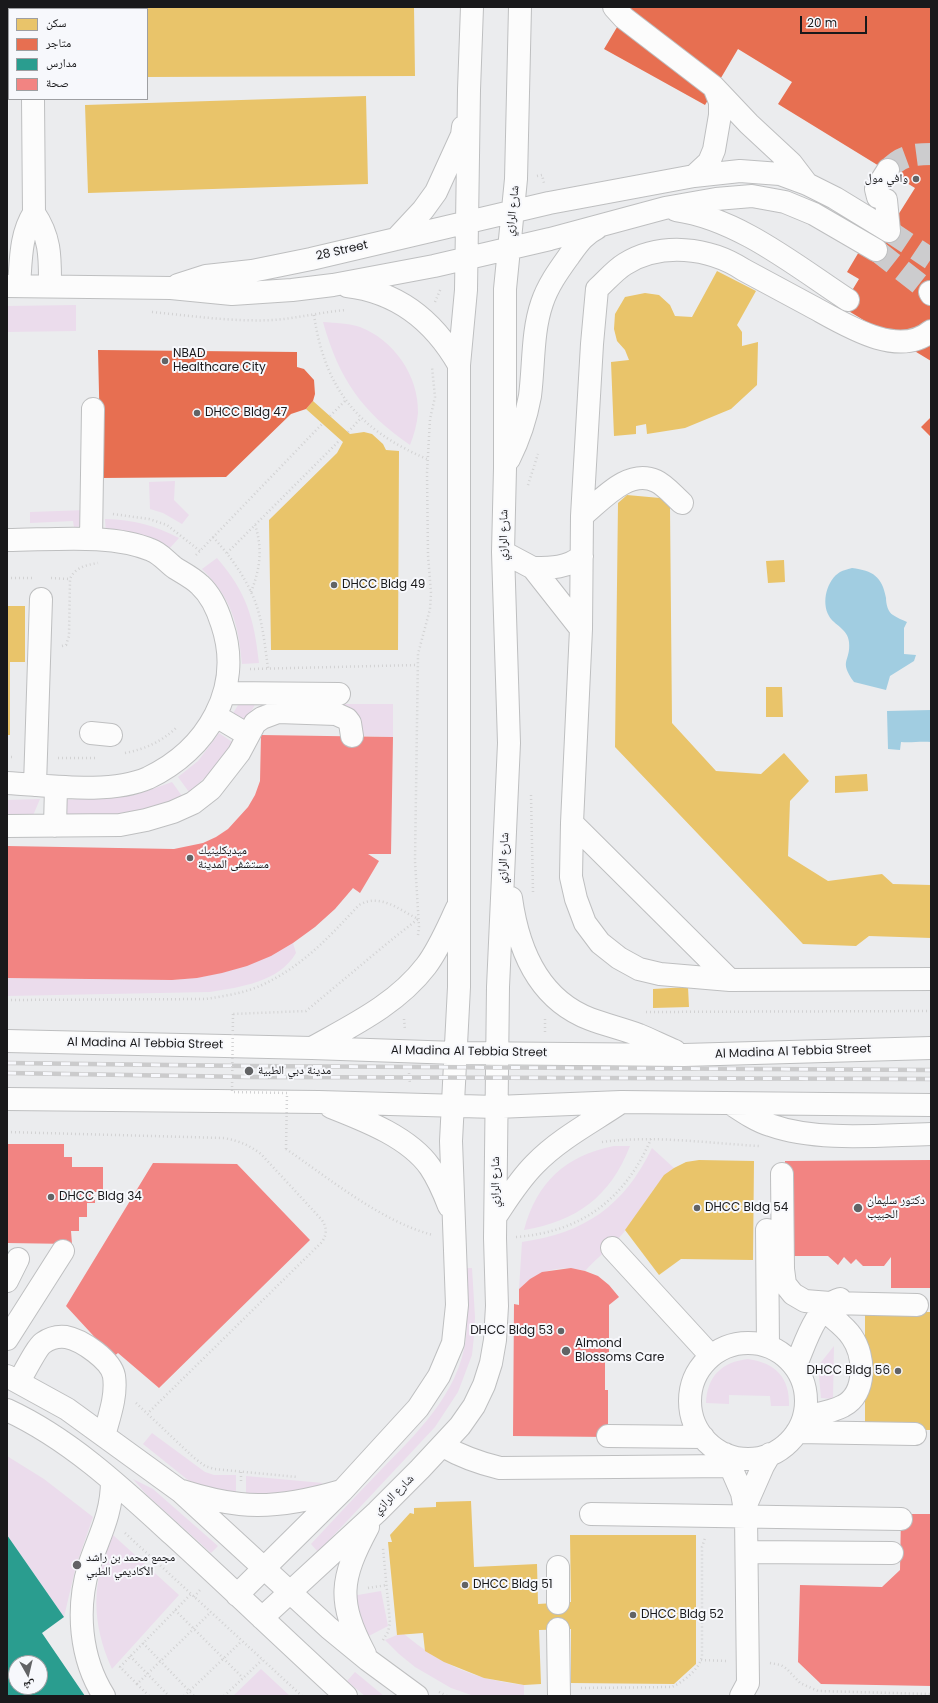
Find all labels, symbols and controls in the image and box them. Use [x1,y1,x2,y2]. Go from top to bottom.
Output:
legend [8,8,148,100]
scale bar [802,8,869,34]
text: سكن [46,14,66,31]
text: 20 m [807,14,837,31]
text: متاجر [46,34,71,51]
text: مدارس [46,54,77,71]
text: صحة [46,74,69,91]
place label: وافي مول [865,172,908,186]
marker: وافي مول [911,174,921,184]
street label: شارع الرازي [503,185,523,237]
street label: 28 Street [315,238,369,264]
place label: NBAD Healthcare City [173,347,266,375]
marker: NBAD Healthcare City [160,356,170,366]
place label: DHCC Bldg 47 [205,406,287,420]
marker: DHCC Bldg 47 [192,408,202,418]
street label: شارع الرازي [496,509,512,561]
place label: DHCC Bldg 49 [342,578,425,592]
marker: DHCC Bldg 49 [329,580,339,590]
street label: شارع الرازي [495,832,513,884]
place label: ميديكلينيك مستشفى المدينة [198,844,269,872]
marker: ميديكلينيك مستشفى المدينة [185,853,195,863]
street label: Al Madina Al Tebbia Street [67,1035,223,1053]
street label: Al Madina Al Tebbia Street [715,1042,871,1062]
street label: Al Madina Al Tebbia Street [391,1043,547,1061]
place label: مدينة دبي الطبية [258,1064,331,1078]
marker: مدينة دبي الطبية [243,1065,255,1077]
street label: شارع الرازي [489,1156,503,1208]
place label: DHCC Bldg 34 [59,1190,142,1204]
marker: DHCC Bldg 34 [46,1192,56,1202]
place label: دكتور سليمان الحبيب [867,1194,925,1222]
place label: DHCC Bldg 54 [705,1201,788,1215]
marker: دكتور سليمان الحبيب [852,1202,864,1214]
marker: DHCC Bldg 54 [692,1203,702,1213]
place label: DHCC Bldg 53 [470,1324,553,1338]
marker: DHCC Bldg 53 [556,1326,566,1336]
place label: Almond Blossoms Care [575,1337,664,1365]
marker: Almond Blossoms Care [560,1345,572,1357]
place label: DHCC Bldg 56 [807,1364,890,1378]
marker: DHCC Bldg 56 [893,1366,903,1376]
street label: شارع الرازي [371,1472,417,1518]
place label: مجمع محمد بن راشد الأكاديمي الطبي [86,1551,175,1579]
marker: مجمع محمد بن راشد الأكاديمي الطبي [71,1559,83,1571]
place label: DHCC Bldg 51 [473,1578,553,1592]
marker: DHCC Bldg 51 [460,1580,470,1590]
place label: DHCC Bldg 52 [641,1608,724,1622]
marker: DHCC Bldg 52 [628,1610,638,1620]
north arrow [8,1655,48,1695]
text: ش [23,1677,36,1695]

